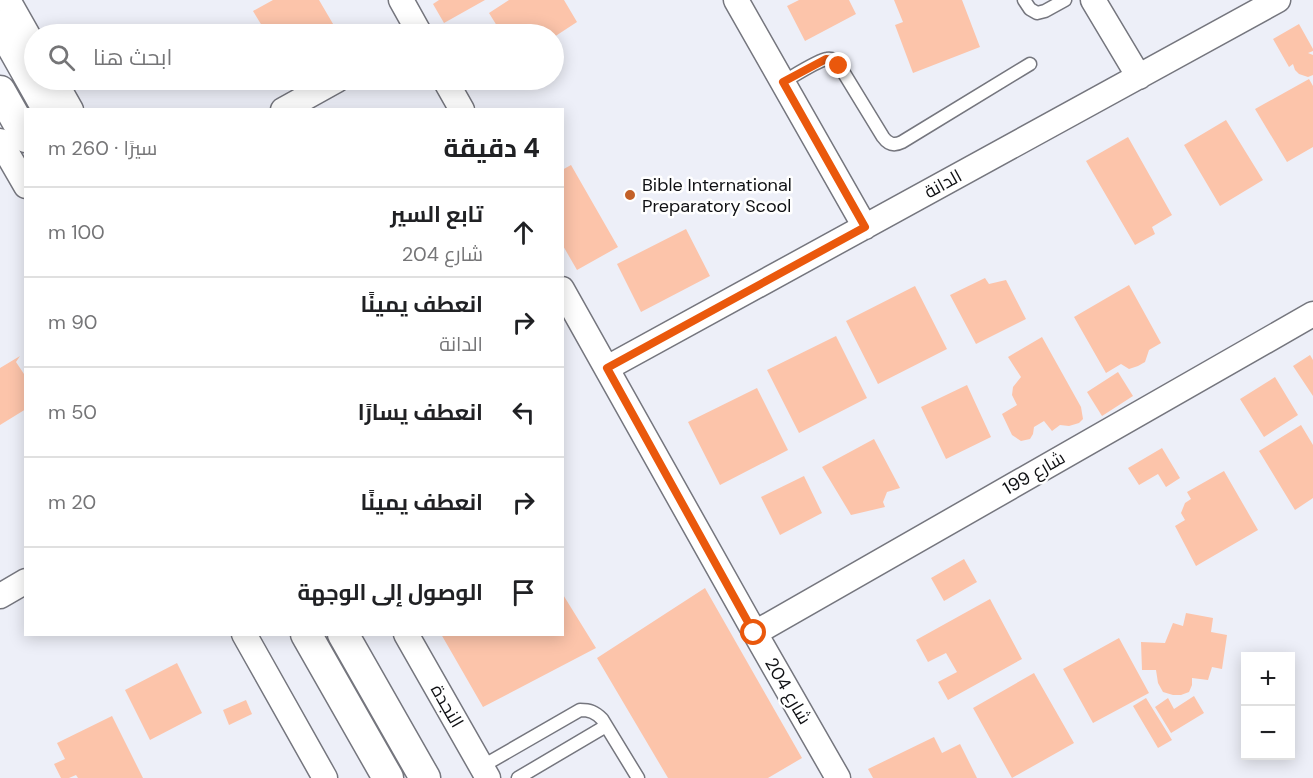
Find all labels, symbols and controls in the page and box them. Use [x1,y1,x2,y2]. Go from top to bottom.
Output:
search box [24,24,564,90]
icon: search [45,41,78,74]
text: ابحث هنا [93,43,172,72]
route end [825,52,851,78]
text: 4 دقيقة [443,131,540,165]
text: سيرًا · 260 m [48,135,157,161]
street label: الدانة [920,164,966,204]
place label: Bible International Preparatory Scool [642,173,792,218]
marker: Bible International Preparatory Scool [623,188,637,202]
text: تابع السير [390,200,483,229]
icon: ahead [507,216,540,249]
text: 100 m [48,219,105,245]
text: شارع 204 [402,241,483,267]
text: انعطف يمينًا [361,290,483,319]
icon: right [507,306,540,339]
text: 90 m [48,309,97,335]
text: الدانة [439,331,483,357]
icon: left [507,396,540,429]
text: انعطف يسارًا [358,398,483,427]
text: 50 m [48,399,97,425]
street label: شارع 199 [999,446,1069,500]
icon: right [507,486,540,519]
text: انعطف يمينًا [361,488,483,517]
text: 20 m [48,489,96,515]
icon: arrive [507,576,540,609]
text: الوصول إلى الوجهة [297,578,483,607]
route start [740,619,766,645]
map controls [1241,652,1295,760]
button: + [1241,652,1295,706]
street label: شارع 204 [759,653,817,729]
street label: النجدة [425,680,469,732]
button: − [1241,706,1295,760]

